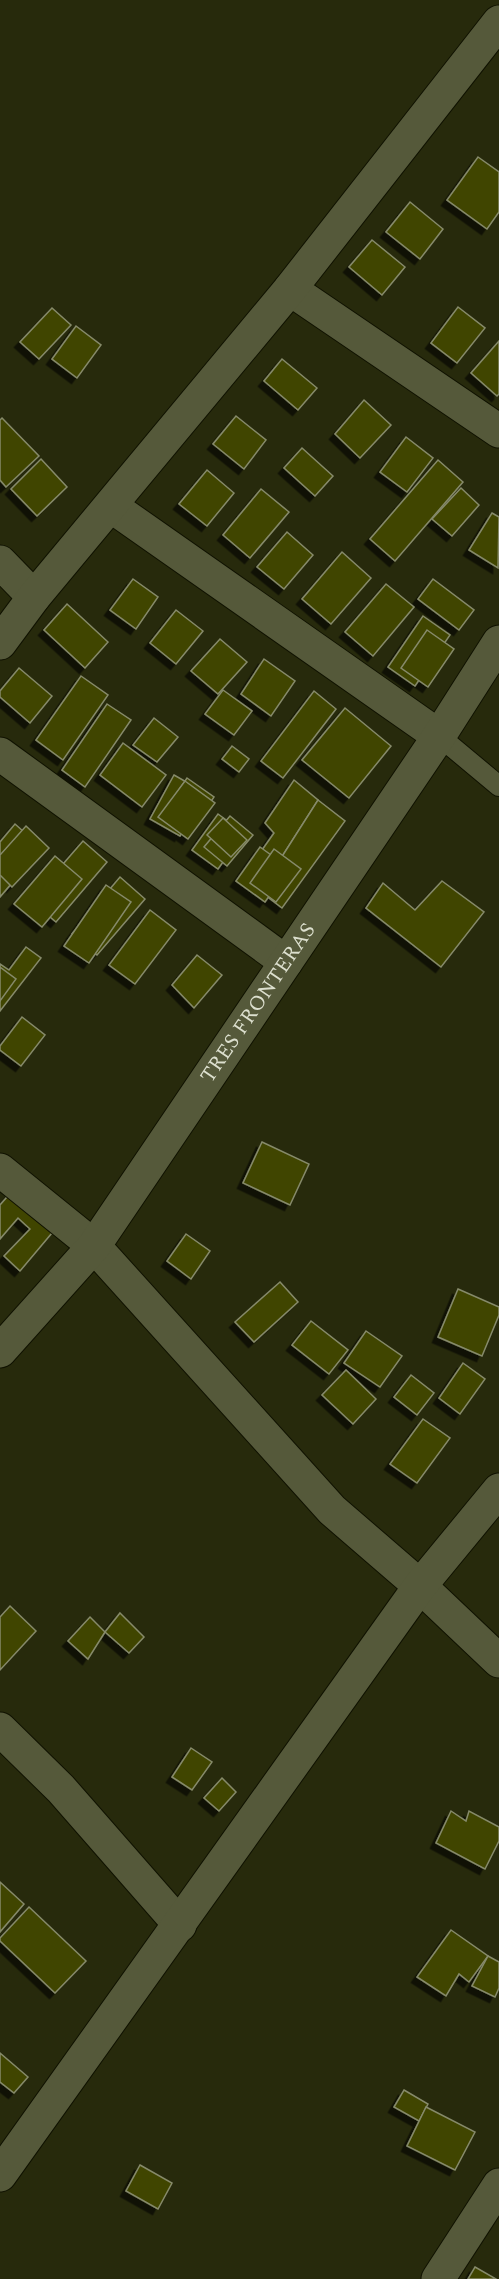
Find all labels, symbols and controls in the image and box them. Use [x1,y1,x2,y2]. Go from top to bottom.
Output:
street label: TRES FRONTERAS [192,917,324,1090]

